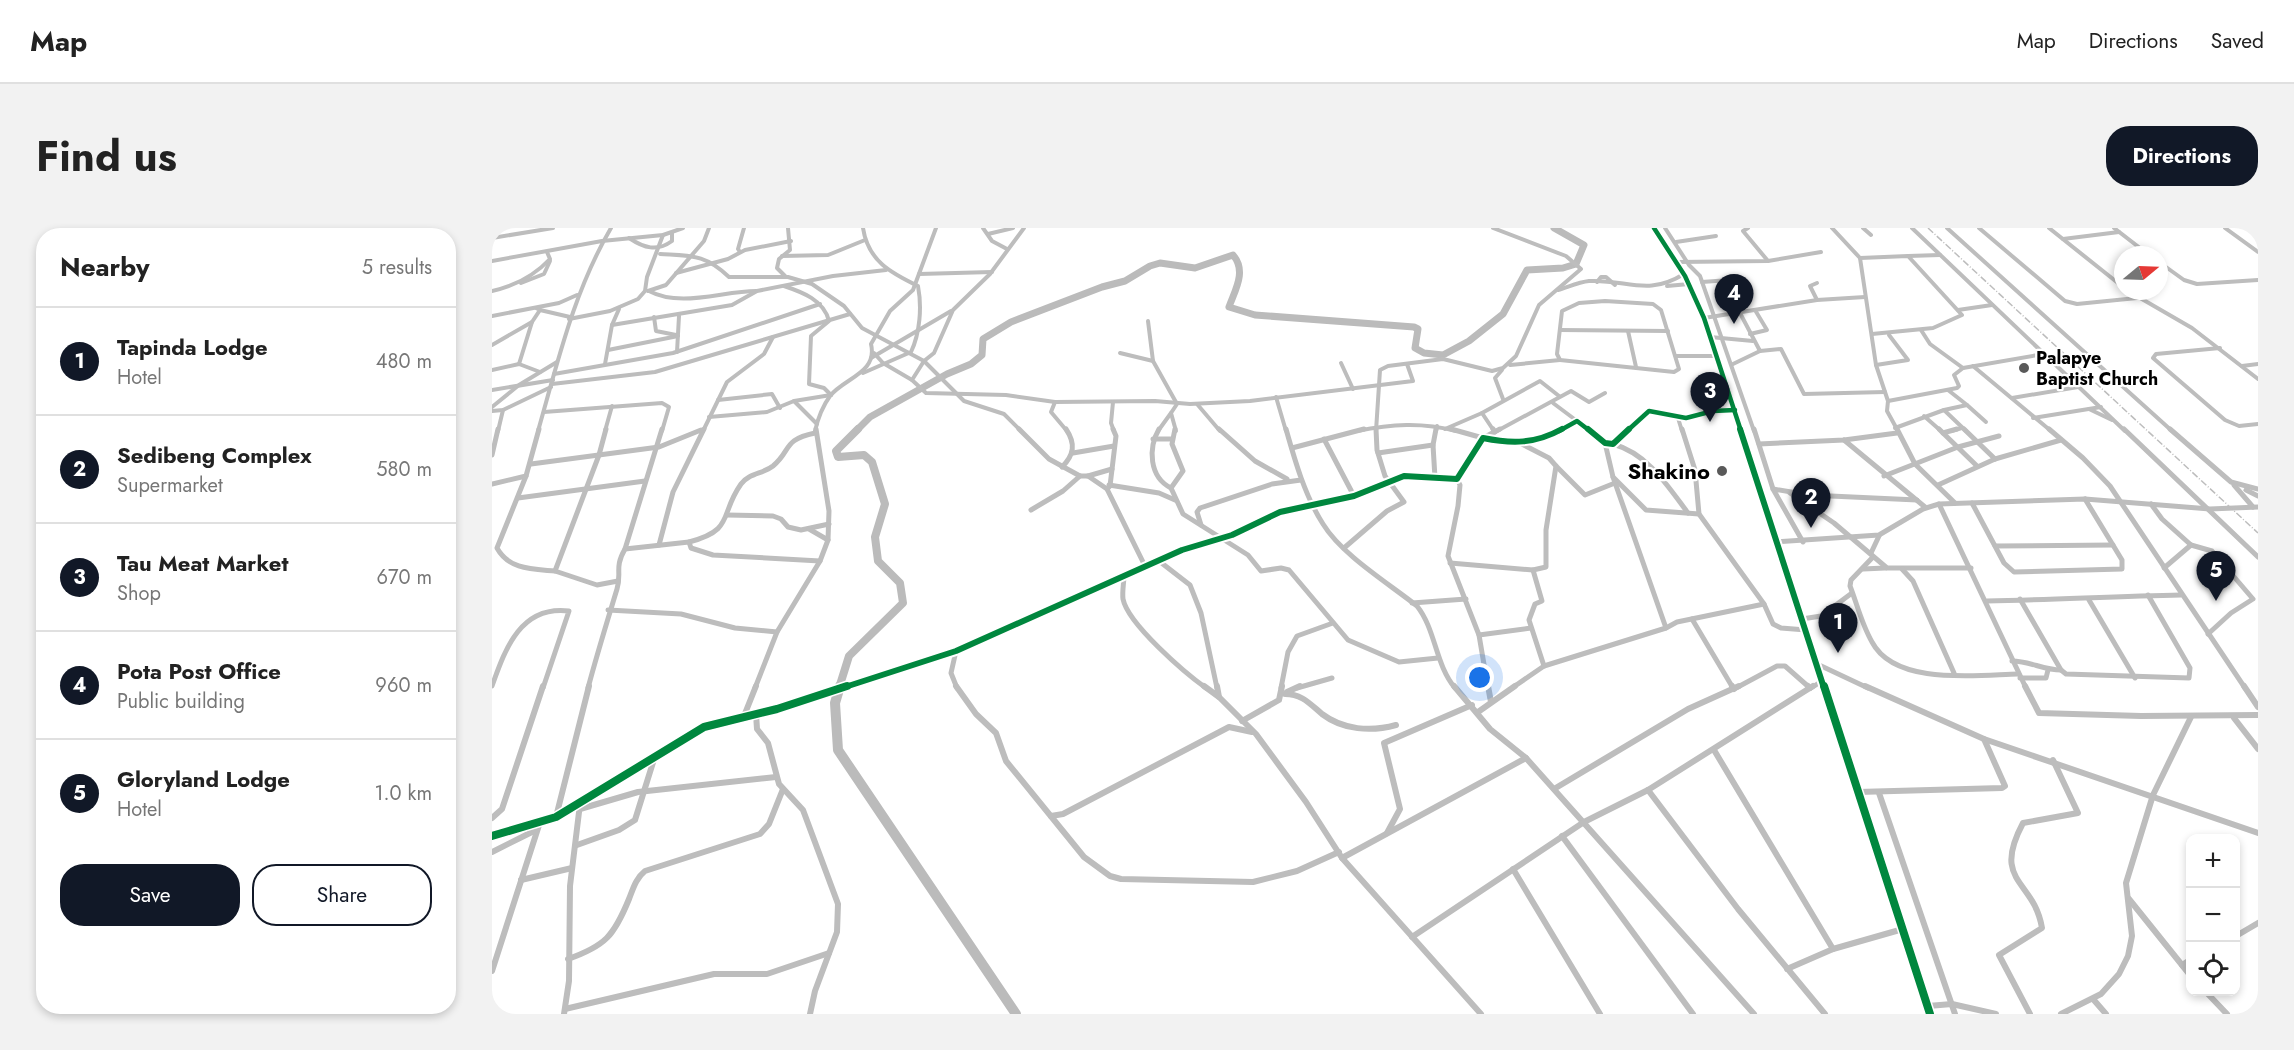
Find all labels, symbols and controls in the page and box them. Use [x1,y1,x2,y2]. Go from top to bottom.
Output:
text: Map [30,21,87,62]
text: Map [2017,26,2056,56]
text: Directions [2089,26,2178,56]
text: Saved [2211,26,2264,56]
text: Find us [36,126,177,187]
button: Directions [2106,126,2258,186]
north arrow [2114,246,2168,300]
text: Nearby [60,248,149,286]
text: 5 results [362,253,432,282]
pin: 4 [1714,274,1754,324]
text: Tapinda Lodge [117,331,268,363]
place label: Palapye Baptist Church [2036,345,2158,392]
text: 1 [74,347,85,376]
text: 480 m [376,347,432,376]
marker: Palapye Baptist Church [2017,361,2031,375]
text: Hotel [117,363,162,392]
pin: 3 [1690,372,1730,422]
text: Sedibeng Complex [117,439,312,471]
text: 2 [73,455,86,484]
text: 580 m [376,455,432,484]
place label: Shakino [1627,455,1710,487]
marker: Shakino [1715,464,1729,478]
text: Supermarket [117,471,223,500]
pin: 2 [1792,478,1830,528]
text: Tau Meat Market [117,547,288,579]
pin: 5 [2196,552,2236,601]
text: 3 [73,563,86,592]
text: 670 m [376,563,432,592]
text: Shop [117,579,161,608]
pin: 1 [1818,604,1858,653]
text: Pota Post Office [117,655,281,687]
your location [1465,663,1494,692]
text: 4 [73,671,86,700]
text: 960 m [375,671,432,700]
text: Public building [117,687,245,716]
text: Gloryland Lodge [117,763,290,795]
text: 5 [73,779,86,808]
text: 1.0 km [375,779,432,808]
text: Hotel [117,795,162,824]
map controls [2186,834,2240,996]
button: + [2186,834,2240,888]
button: Save [60,864,240,926]
button: Share [252,864,432,926]
button: − [2186,888,2240,942]
button: locate [2186,942,2240,996]

